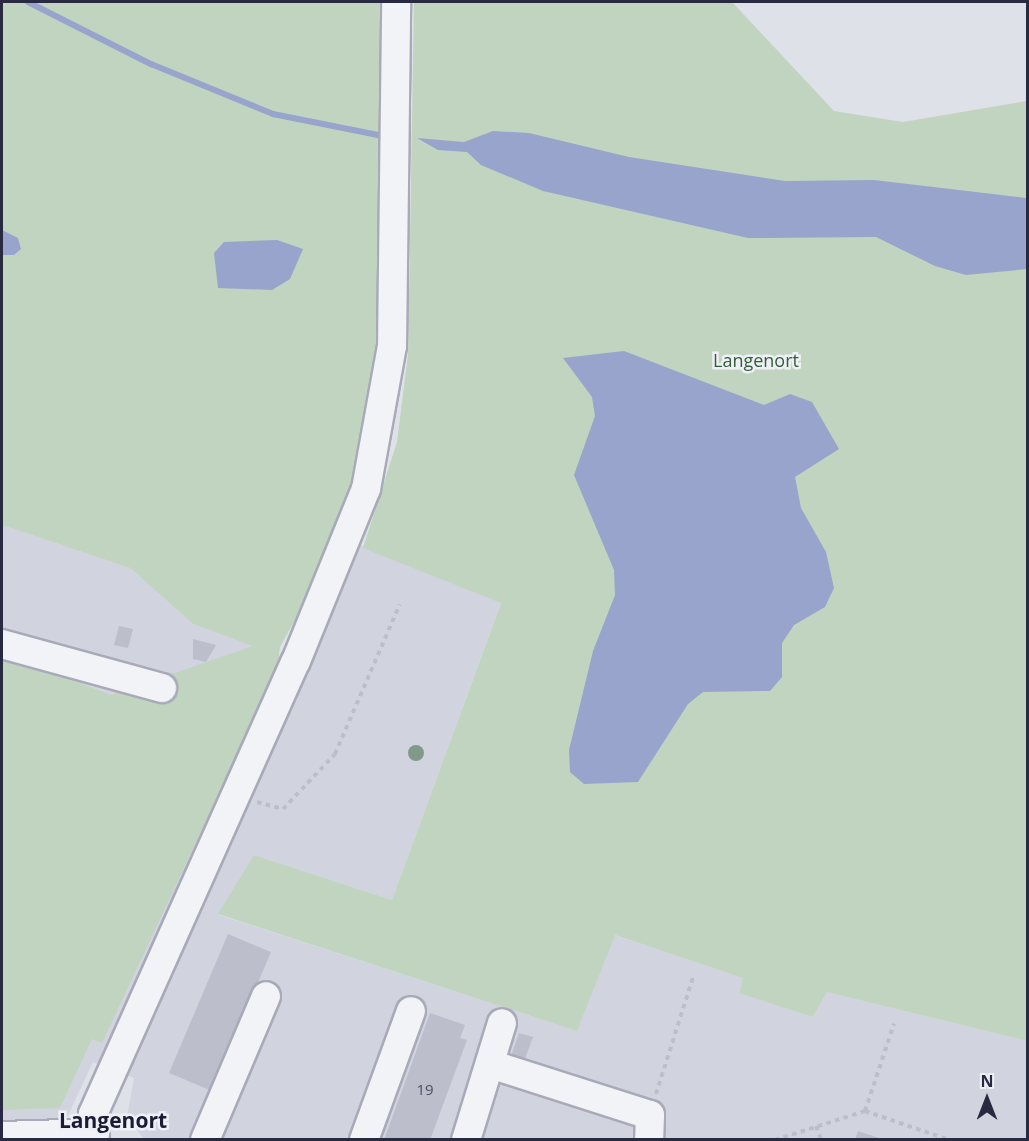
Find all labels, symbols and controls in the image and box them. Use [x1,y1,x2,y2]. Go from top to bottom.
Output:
park label: Langenort [713,349,799,371]
north arrow [957,1069,1017,1129]
text: N [980,1070,994,1092]
house number: 19 [416,1081,434,1099]
district label: Langenort [59,1107,167,1133]

